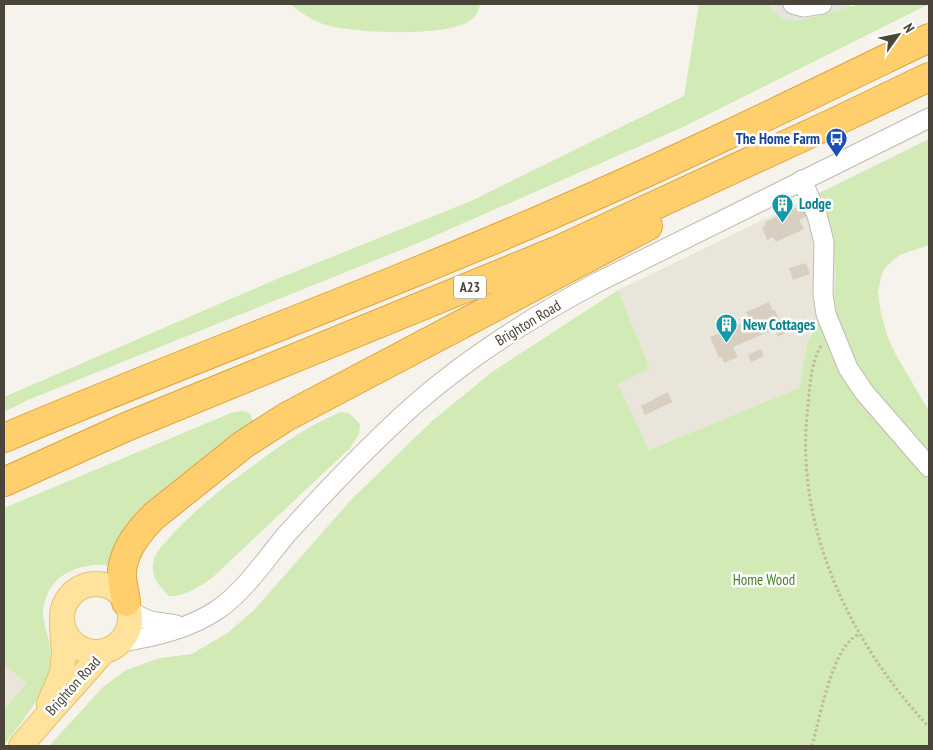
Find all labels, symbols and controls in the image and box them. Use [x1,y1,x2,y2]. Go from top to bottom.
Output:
north arrow [873,10,923,60]
text: N [899,20,919,36]
bus stop icon: The Home Farm [824,127,848,158]
place label: The Home Farm [736,129,820,148]
building icon: Lodge [771,192,795,223]
place label: Lodge [799,194,831,213]
road number: A23 [454,276,486,298]
street label: Brighton Road [491,296,564,350]
building icon: New Cottages [715,313,739,344]
place label: New Cottages [743,315,815,334]
park label: Home Wood [733,570,795,589]
street label: Brighton Road [41,652,104,719]

